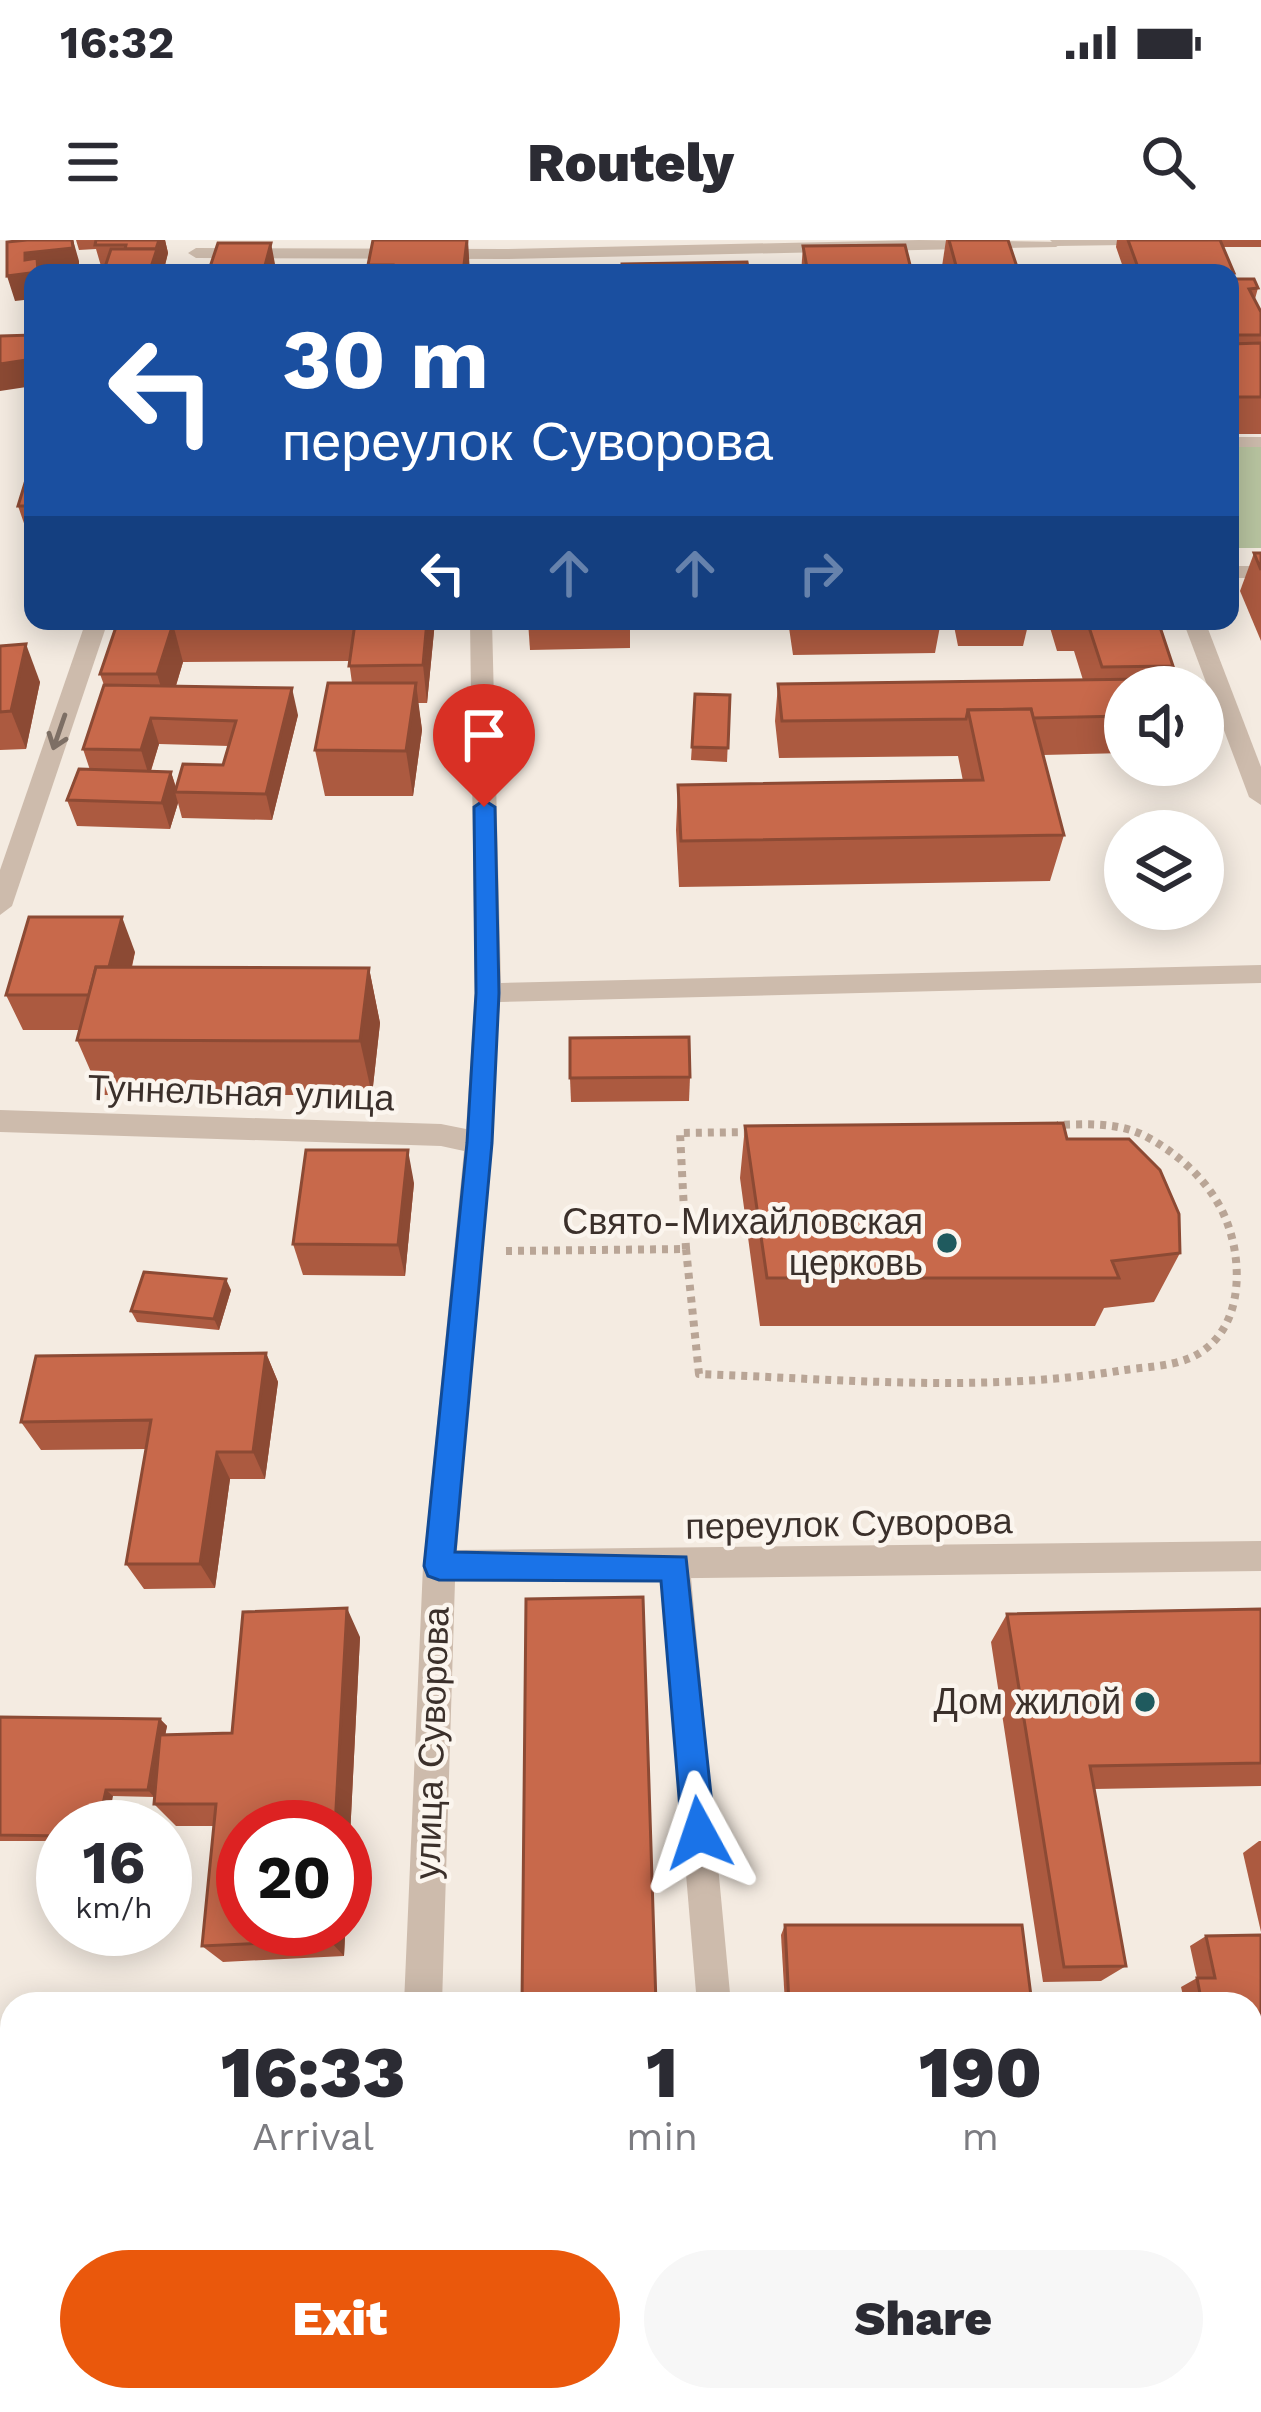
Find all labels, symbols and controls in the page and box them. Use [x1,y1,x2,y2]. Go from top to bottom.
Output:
text: 16:32 [60,16,174,69]
icon: menu [60,129,126,195]
icon: search [1135,129,1201,195]
text: Routely [527,131,734,194]
text: 30 m [282,310,489,408]
icon: left [84,312,240,468]
text: переулок Суворова [282,410,773,473]
icon: left [410,540,476,606]
icon: ahead [536,540,602,606]
icon: ahead [662,540,728,606]
icon: right [788,540,854,606]
map controls [1104,666,1224,930]
button: sound [1104,666,1224,786]
pin [433,684,535,807]
icon: arrive [451,702,517,768]
one-way arrow [47,713,68,750]
button: layers [1104,810,1224,930]
street label: Туннельная улица [87,1067,396,1119]
place label: Свято-Михайловская церковь [562,1201,923,1284]
marker: Свято-Михайловская церковь [934,1230,960,1256]
street label: переулок Суворова [685,1500,1014,1548]
street label: улица Суворова [406,1605,458,1880]
place label: Дом жилой [933,1681,1121,1723]
marker: Дом жилой [1132,1689,1158,1715]
position arrow [636,1770,762,1896]
speed limit sign: 20 [216,1800,372,1956]
text: 16 [83,1827,145,1898]
text: km/h [75,1890,153,1925]
text: 16:33 [221,2030,405,2114]
text: 1 [646,2030,678,2114]
text: 190 [919,2030,1042,2114]
text: Arrival [252,2114,374,2159]
text: min [626,2114,698,2159]
text: m [962,2114,999,2159]
button: Exit [60,2250,620,2388]
button: Share [644,2250,1203,2388]

